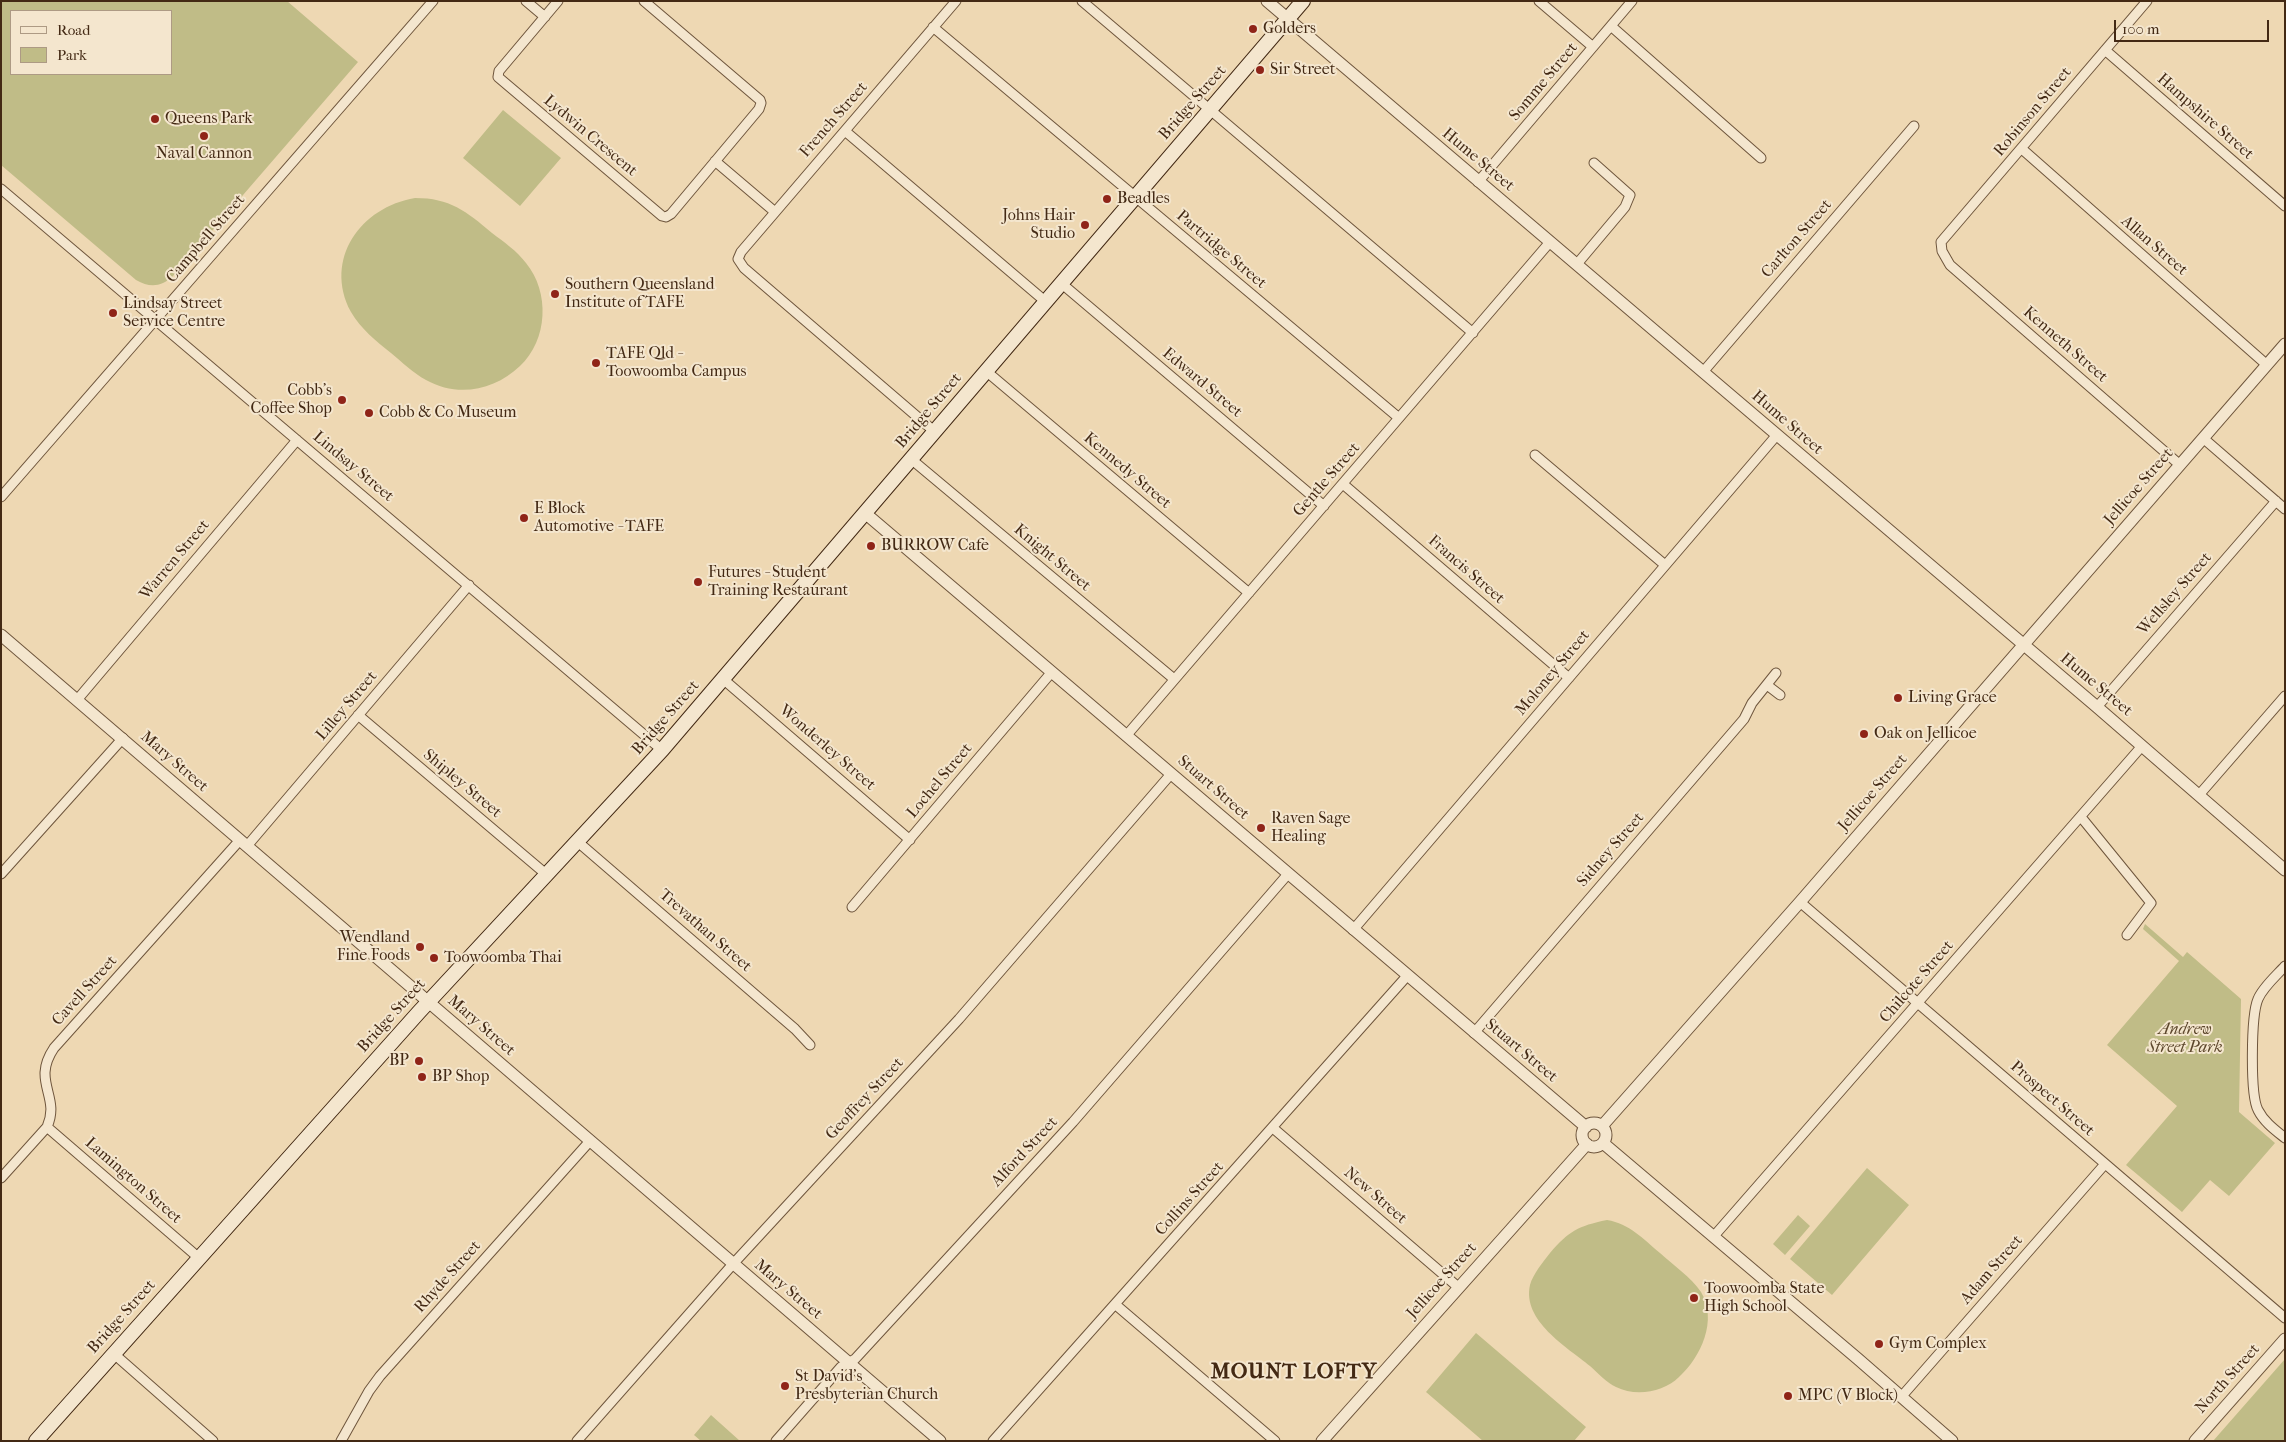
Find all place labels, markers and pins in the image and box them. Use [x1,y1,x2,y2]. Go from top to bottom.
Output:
place label: Golders [1263,19,1316,39]
marker: Golders [1247,23,1259,35]
place label: Sir Street [1270,60,1335,80]
marker: Sir Street [1254,64,1266,76]
place label: Queens Park [165,109,253,129]
marker: Queens Park [149,113,161,125]
marker: Naval Cannon [198,130,210,142]
place label: Naval Cannon [156,144,252,164]
place label: Beadles [1117,189,1170,209]
marker: Beadles [1101,193,1113,205]
place label: Johns Hair Studio [1002,206,1075,244]
marker: Johns Hair Studio [1079,219,1091,231]
place label: Southern Queensland Institute of TAFE [565,275,714,313]
marker: Southern Queensland Institute of TAFE [549,288,561,300]
place label: Lindsay Street Service Centre [123,294,225,332]
marker: Lindsay Street Service Centre [107,307,119,319]
place label: TAFE Qld - Toowoomba Campus [606,344,746,382]
marker: TAFE Qld - Toowoomba Campus [590,357,602,369]
place label: Cobb's Coffee Shop [250,381,332,419]
marker: Cobb's Coffee Shop [336,394,348,406]
place label: Cobb & Co Museum [379,403,516,423]
marker: Cobb & Co Museum [363,407,375,419]
place label: E Block Automotive - TAFE [534,499,664,537]
marker: E Block Automotive - TAFE [518,512,530,524]
place label: BURROW Cafe [881,536,989,556]
marker: BURROW Cafe [865,540,877,552]
place label: Futures - Student Training Restaurant [708,563,848,601]
marker: Futures - Student Training Restaurant [692,576,704,588]
place label: Living Grace [1908,688,1997,708]
marker: Living Grace [1892,692,1904,704]
place label: Oak on Jellicoe [1874,724,1977,744]
marker: Oak on Jellicoe [1858,728,1870,740]
place label: Raven Sage Healing [1271,809,1350,847]
marker: Raven Sage Healing [1255,822,1267,834]
place label: Wendland Fine Foods [337,928,410,966]
marker: Wendland Fine Foods [414,941,426,953]
place label: Toowoomba Thai [444,948,562,968]
marker: Toowoomba Thai [428,952,440,964]
place label: BP [389,1051,409,1071]
marker: BP [413,1055,425,1067]
place label: BP Shop [432,1067,489,1087]
marker: BP Shop [416,1071,428,1083]
place label: Toowoomba State High School [1704,1279,1824,1317]
marker: Toowoomba State High School [1688,1292,1700,1304]
place label: Gym Complex [1889,1334,1987,1354]
marker: Gym Complex [1873,1338,1885,1350]
place label: St David's Presbyterian Church [795,1367,938,1405]
marker: St David's Presbyterian Church [779,1380,791,1392]
place label: MPC (V Block) [1798,1386,1898,1406]
marker: MPC (V Block) [1782,1390,1794,1402]

